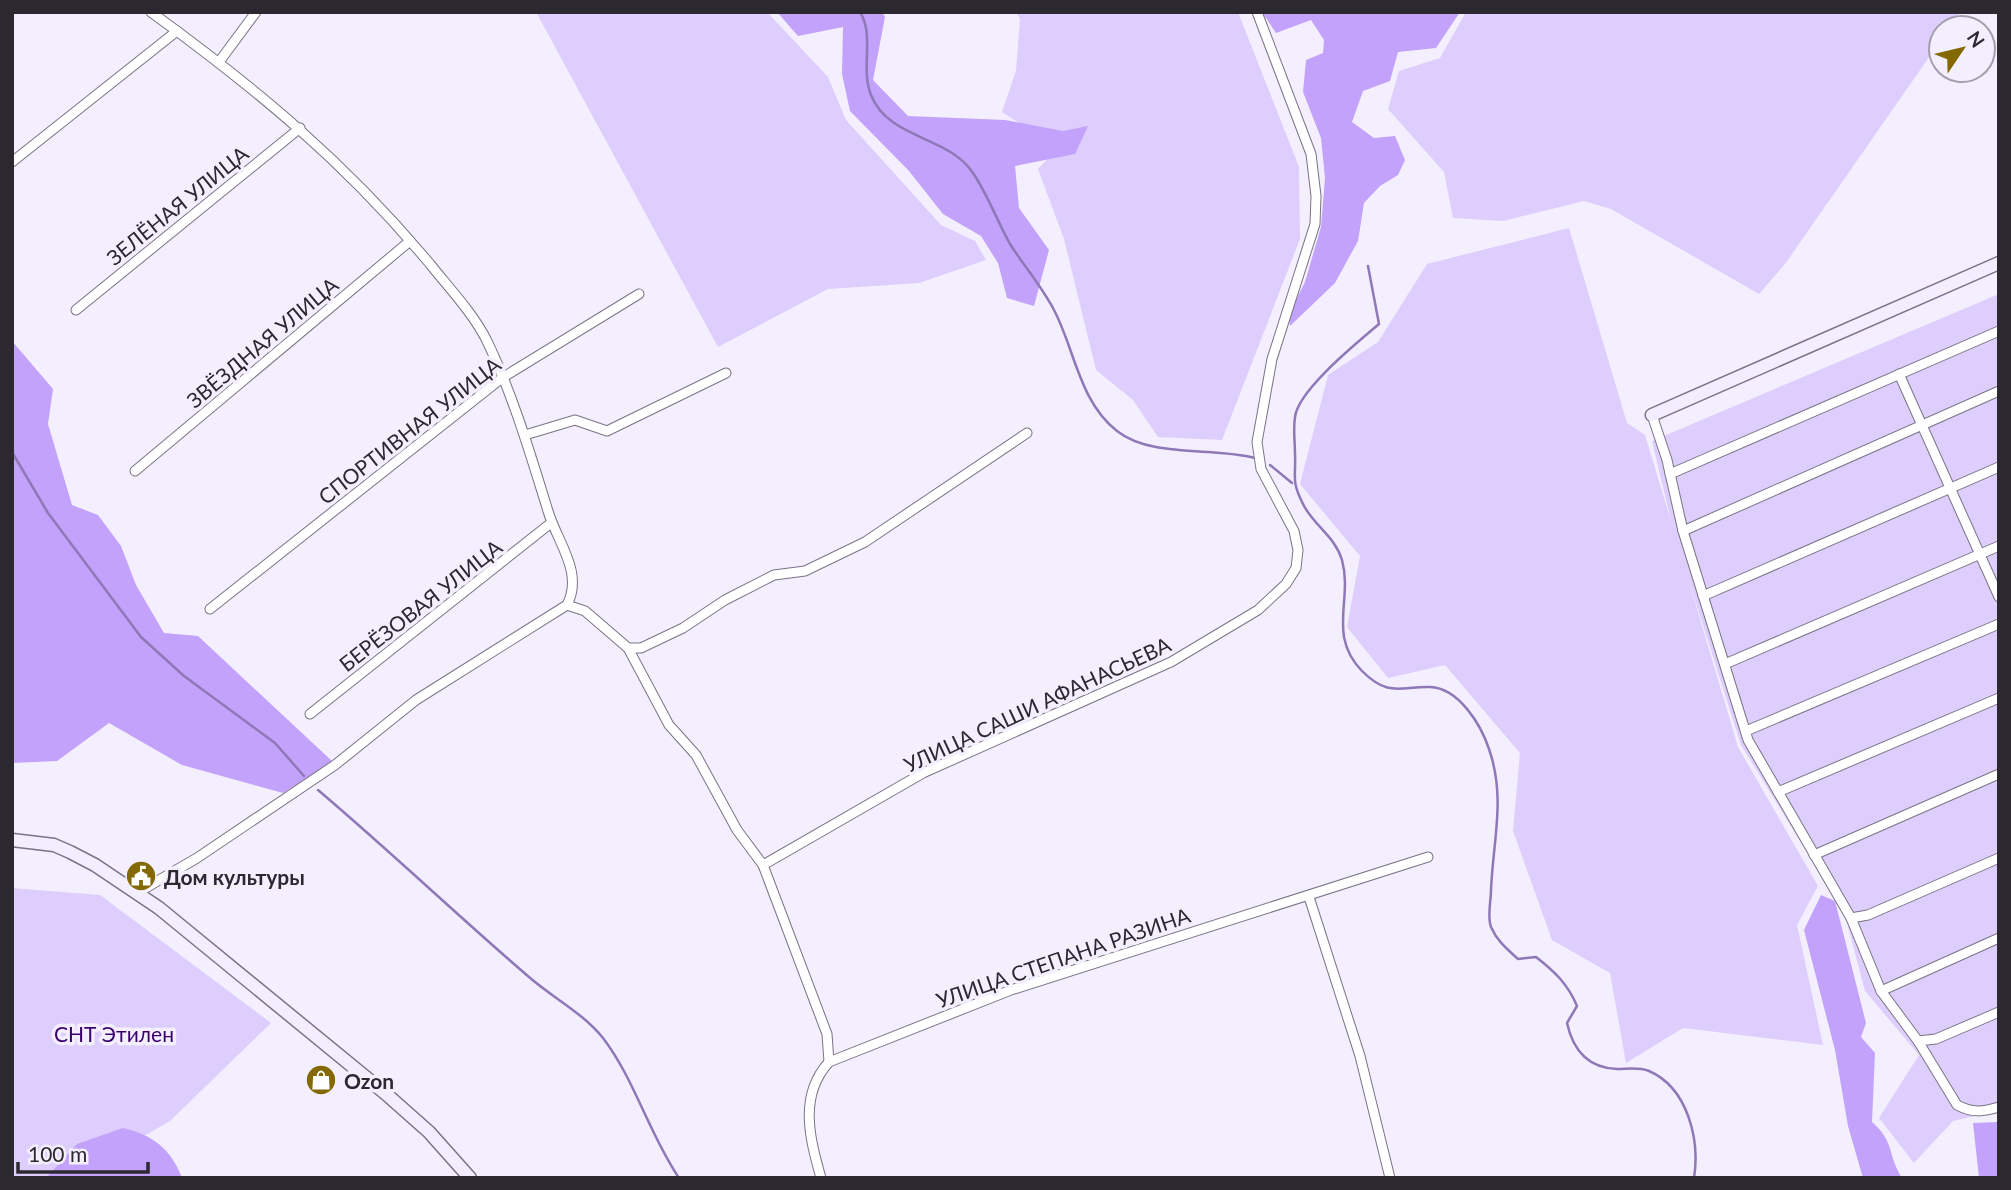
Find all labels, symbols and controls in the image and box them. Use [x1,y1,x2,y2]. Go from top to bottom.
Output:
north arrow [1927,14,1997,84]
text: N [1963,26,1990,52]
street label: ЗЕЛЁНАЯ УЛИЦА [101,140,253,270]
street label: ЗВЁЗДНАЯ УЛИЦА [181,271,343,413]
street label: СПОРТИВНАЯ УЛИЦА [313,351,506,509]
street label: БЕРЁЗОВАЯ УЛИЦА [334,533,507,676]
street label: УЛИЦА САШИ АФАНАСЬЕВА [900,631,1175,777]
public building icon: Дом культуры [124,859,158,893]
place label: Дом культуры [164,864,305,889]
street label: УЛИЦА СТЕПАНА РАЗИНА [933,901,1194,1012]
park label: СНТ Этилен [54,1021,174,1046]
shop icon: Ozon [304,1063,338,1097]
place label: Ozon [344,1068,394,1093]
scale bar [18,1130,147,1174]
text: 100 m [28,1141,87,1166]

